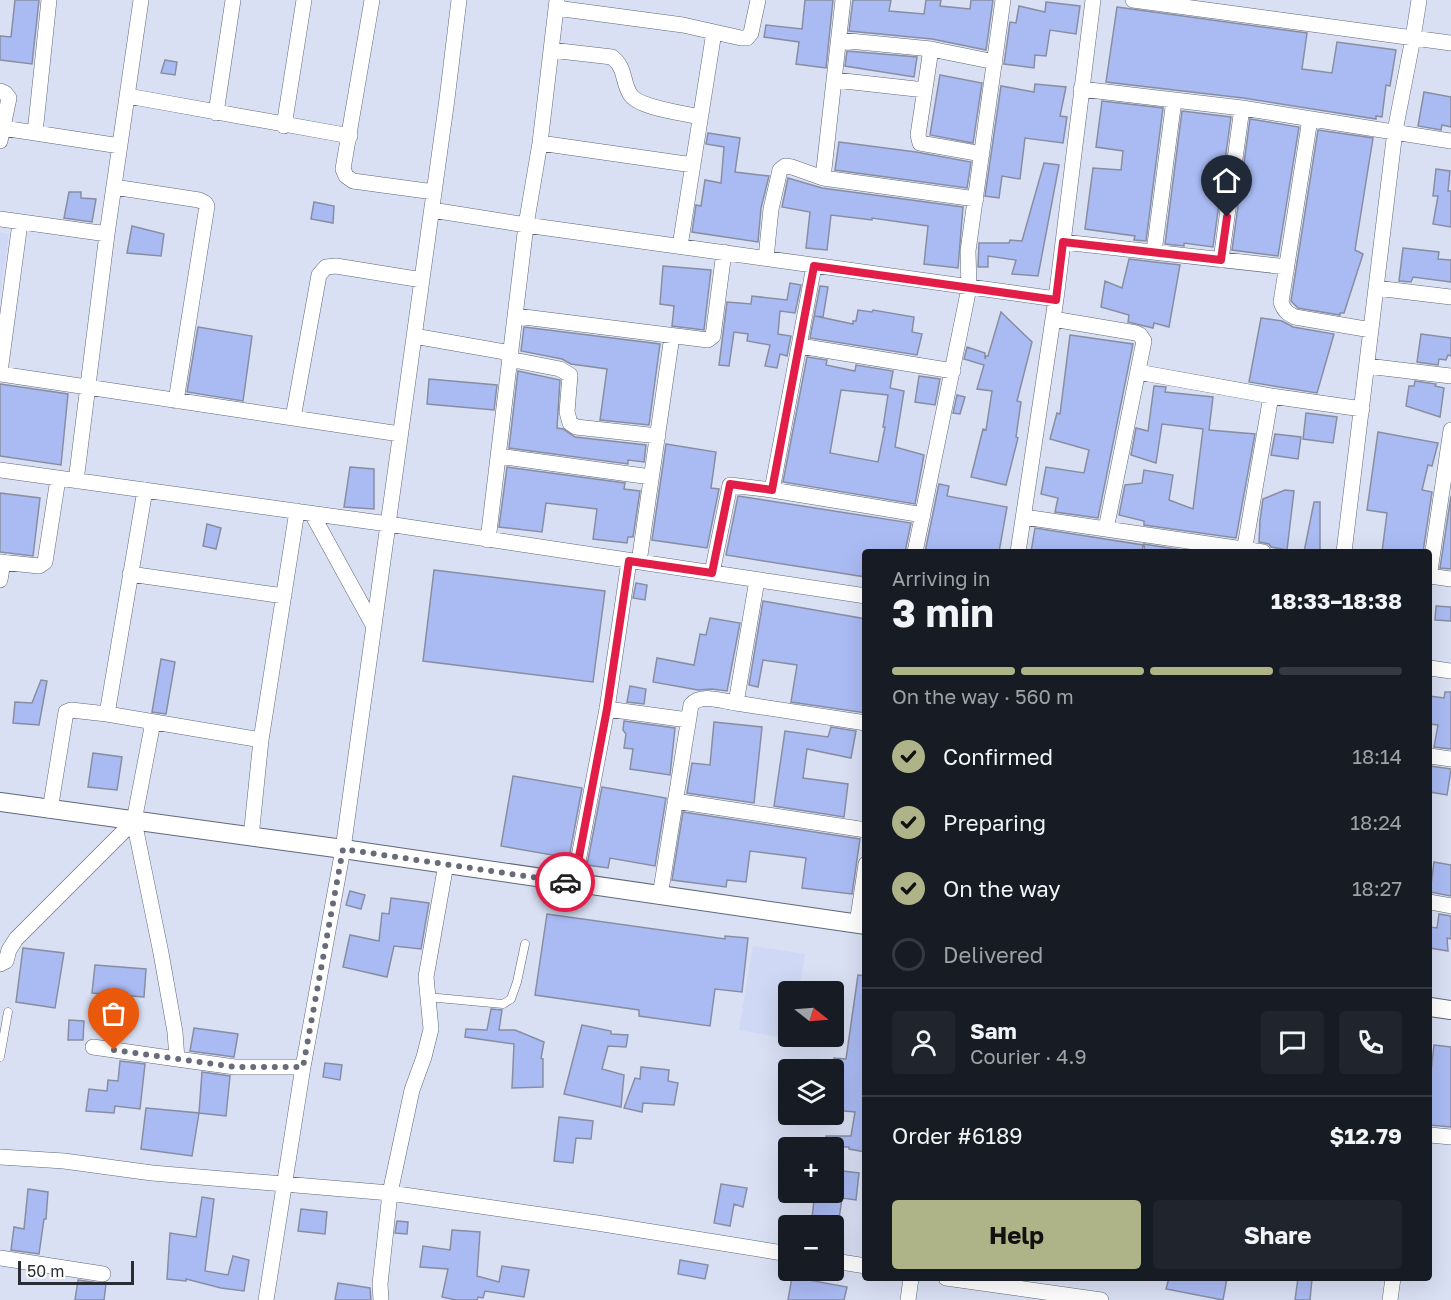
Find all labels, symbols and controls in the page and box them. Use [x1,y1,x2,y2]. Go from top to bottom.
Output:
pin [1201,155,1252,217]
icon: home [1210,164,1243,197]
text: Arriving in [892,566,990,590]
text: 18:33–18:38 [1271,587,1402,614]
text: 3 min [892,589,994,636]
text: On the way · 560 m [892,684,1074,708]
icon: check [892,740,925,773]
text: Confirmed [943,743,1053,770]
text: 18:14 [1352,744,1402,768]
icon: check [892,806,925,839]
text: Preparing [943,809,1046,836]
text: 18:24 [1350,810,1402,834]
courier [535,852,595,912]
icon: car [549,866,582,899]
icon: check [892,872,925,905]
text: On the way [943,875,1061,902]
text: 18:27 [1352,876,1402,900]
text: Delivered [943,941,1043,968]
north arrow [778,981,844,1047]
map controls [778,981,844,1281]
pin [88,988,139,1050]
icon: bag [97,997,130,1030]
button: person [892,1011,955,1074]
button: chat [1261,1011,1324,1074]
button: phone [1339,1011,1402,1074]
text: Sam [970,1017,1017,1044]
text: Courier · 4.9 [970,1044,1087,1068]
button: layers [778,1059,844,1125]
text: Order #6189 [892,1122,1023,1149]
text: $12.79 [1330,1122,1402,1149]
button: + [778,1137,844,1203]
button: Help [892,1200,1141,1269]
button: Share [1153,1200,1402,1269]
button: − [778,1215,844,1281]
scale bar [18,1258,134,1286]
text: 50 m [27,1261,64,1281]

